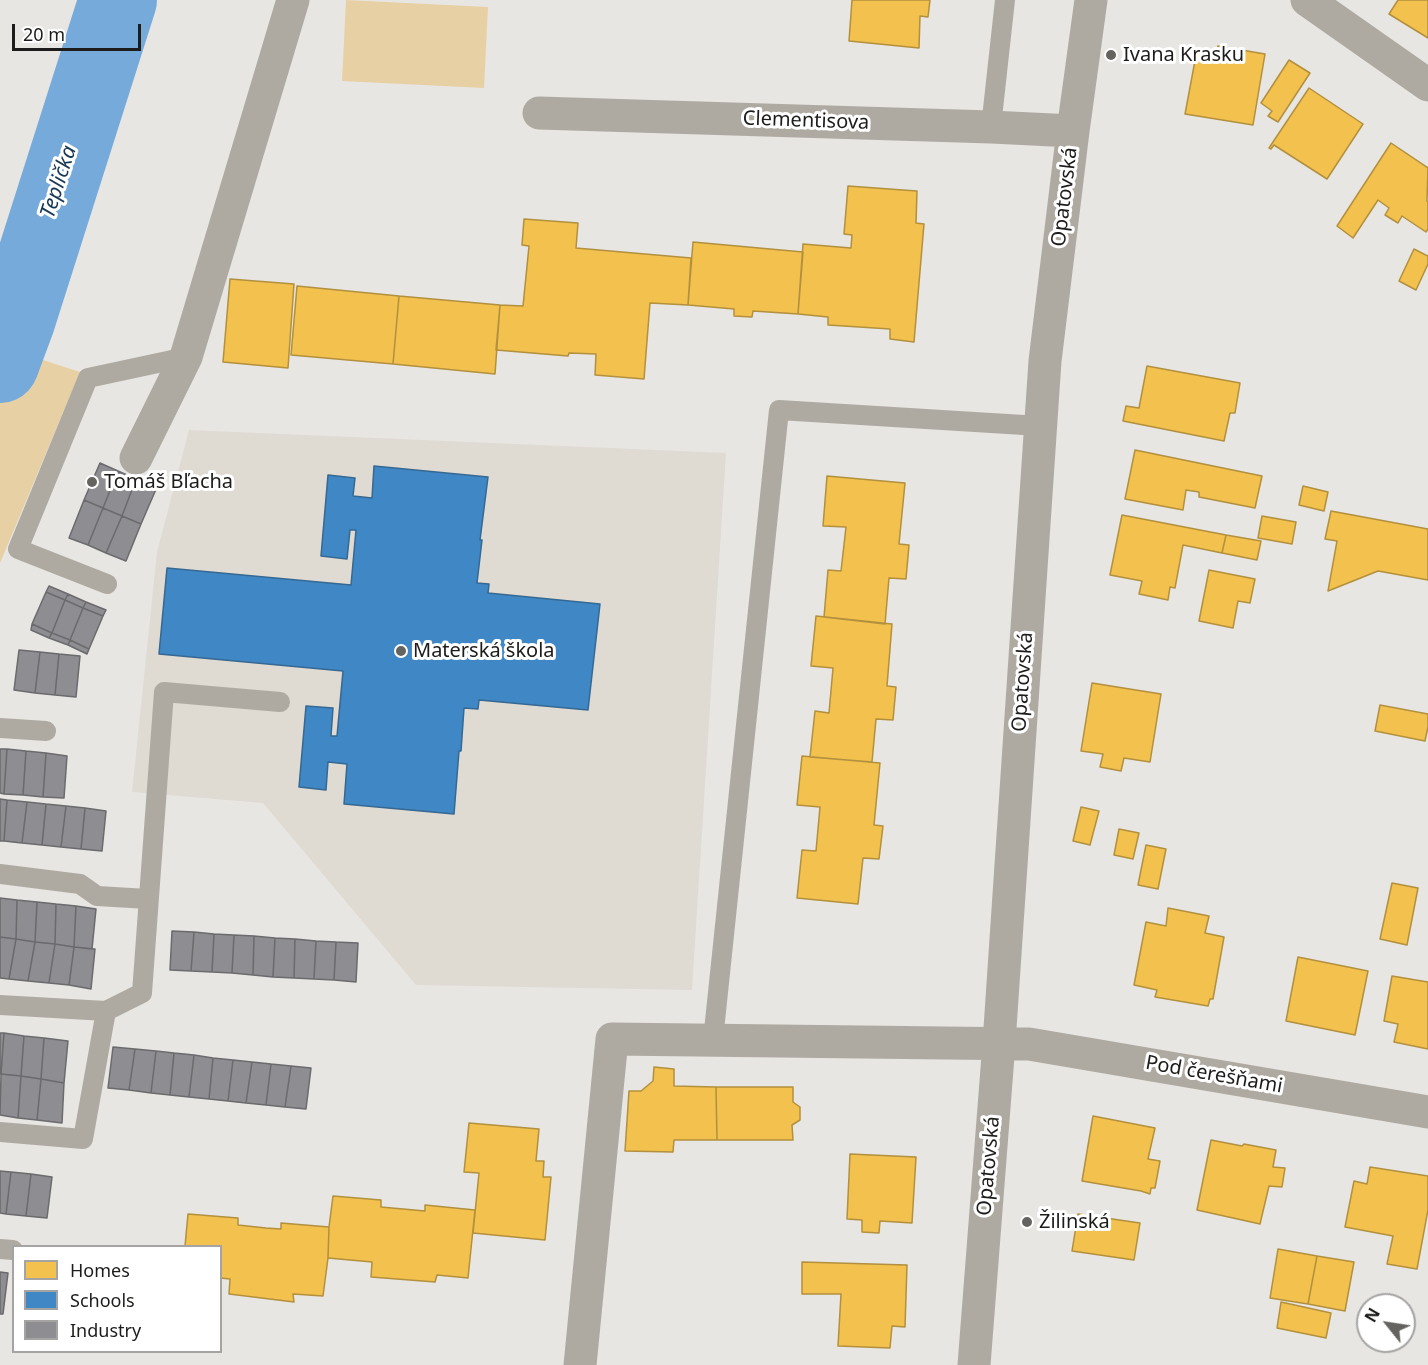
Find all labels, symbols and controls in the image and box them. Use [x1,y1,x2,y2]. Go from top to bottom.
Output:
scale bar [15,12,144,50]
text: 20 m [23,22,65,46]
place label: Ivana Krasku [1123,43,1244,67]
marker: Ivana Krasku [1104,48,1118,62]
street label: Clementisova [742,107,870,135]
water label: Teplička [36,143,82,221]
street label: Opatovská [1047,146,1083,248]
place label: Tomáš Bľacha [104,470,233,494]
marker: Tomáš Bľacha [85,475,99,489]
street label: Opatovská [1008,631,1038,733]
place label: Materská škola [413,639,555,663]
marker: Materská škola [394,644,408,658]
street label: Pod čerešňami [1144,1051,1284,1099]
street label: Opatovská [973,1115,1005,1217]
place label: Žilinská [1039,1210,1110,1234]
marker: Žilinská [1020,1215,1034,1229]
legend [12,1245,222,1353]
text: Homes [70,1258,130,1282]
text: Schools [70,1288,135,1312]
north arrow [1356,1293,1416,1353]
text: N [1359,1304,1385,1326]
text: Industry [70,1318,141,1342]

